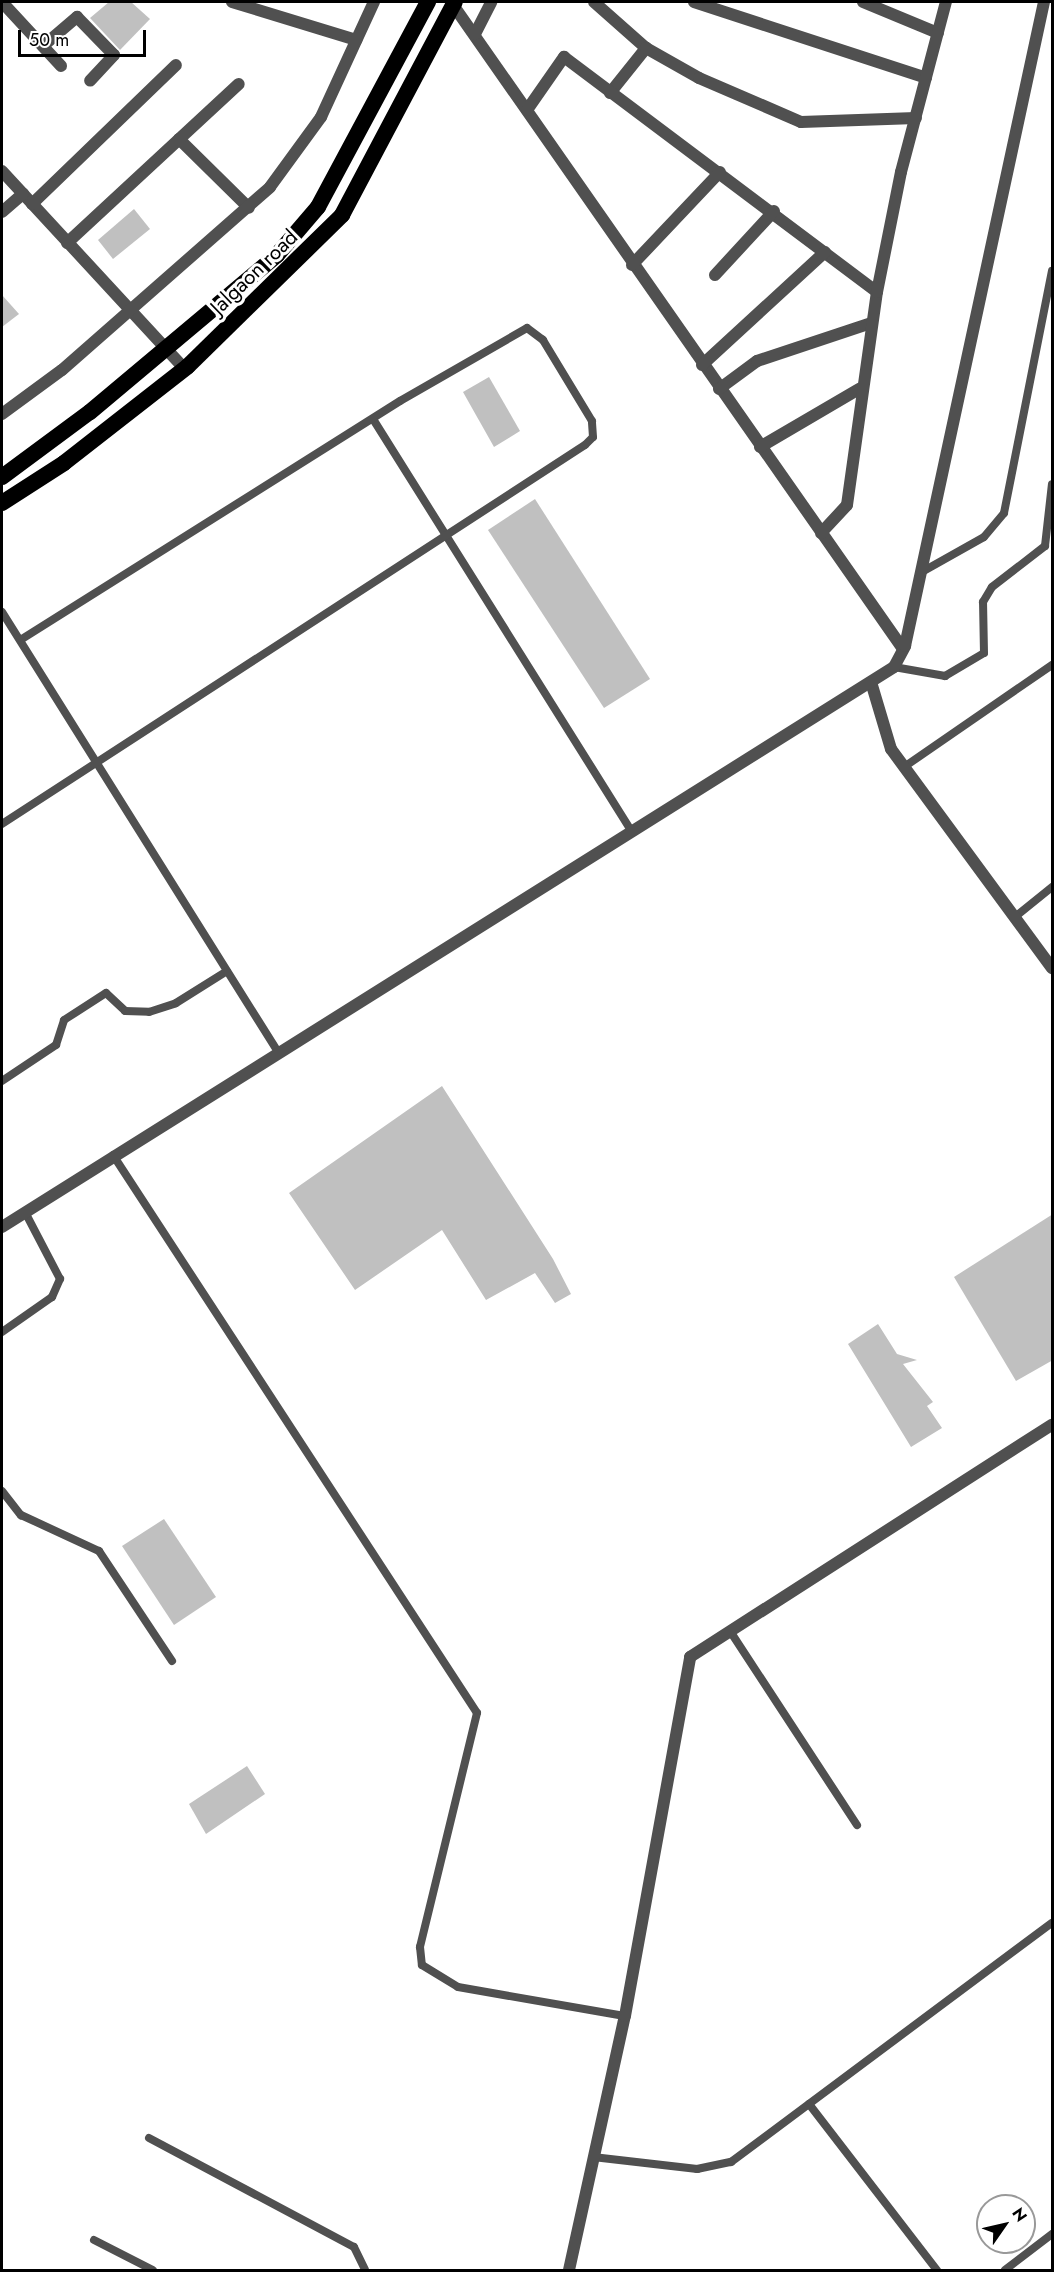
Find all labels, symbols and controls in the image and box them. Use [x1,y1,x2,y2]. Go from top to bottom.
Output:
scale bar [21,18,148,56]
text: 50 m [29,27,69,53]
street label: Jalgaon road [205,224,303,320]
north arrow [976,2194,1036,2254]
text: N [1007,2203,1033,2226]

